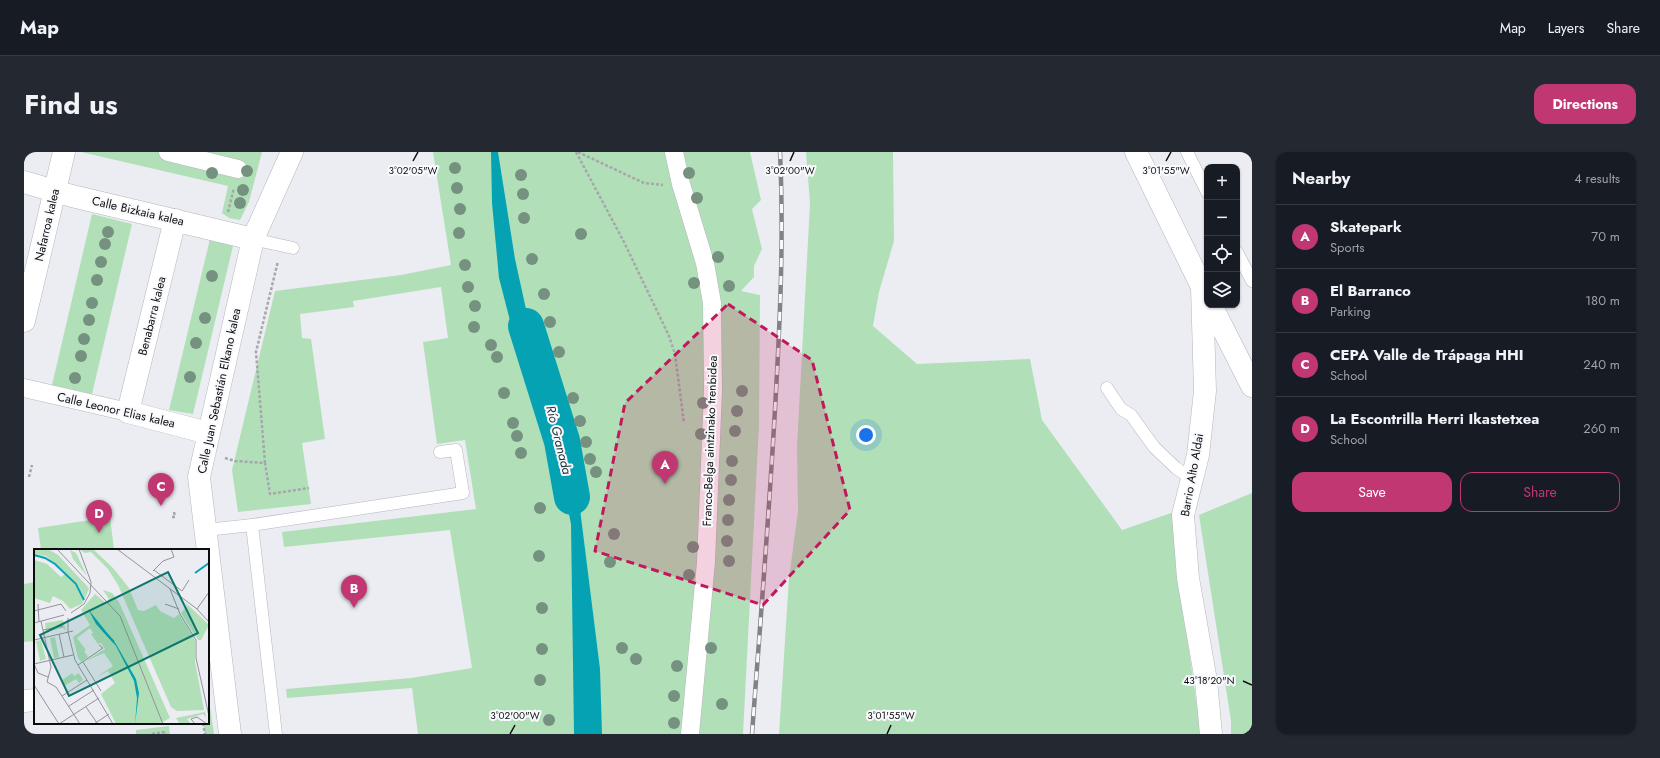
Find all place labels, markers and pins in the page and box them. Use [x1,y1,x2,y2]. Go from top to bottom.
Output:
pin: A [652,451,678,484]
pin: C [148,473,174,506]
pin: D [86,500,112,533]
pin: B [341,575,367,608]

